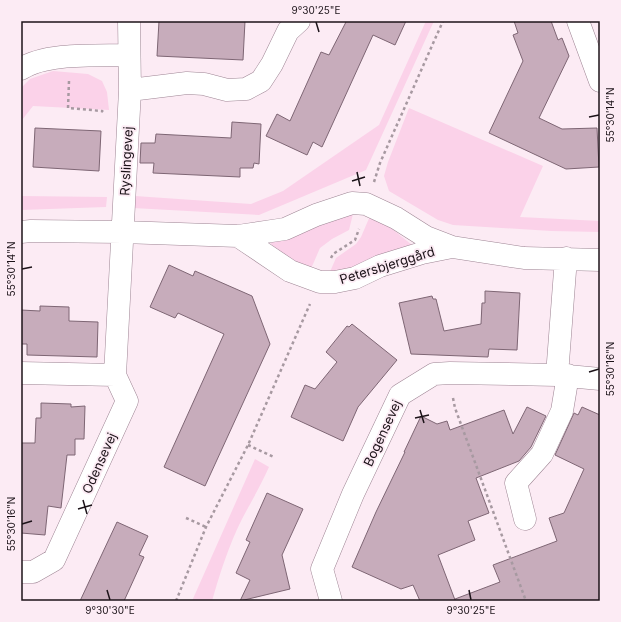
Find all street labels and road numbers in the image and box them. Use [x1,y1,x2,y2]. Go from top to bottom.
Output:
street label: Ryslingevej [116,126,136,196]
street label: Petersbjerggård [338,243,436,287]
street label: Bogensevej [360,397,404,469]
street label: Odensevej [78,430,120,496]

